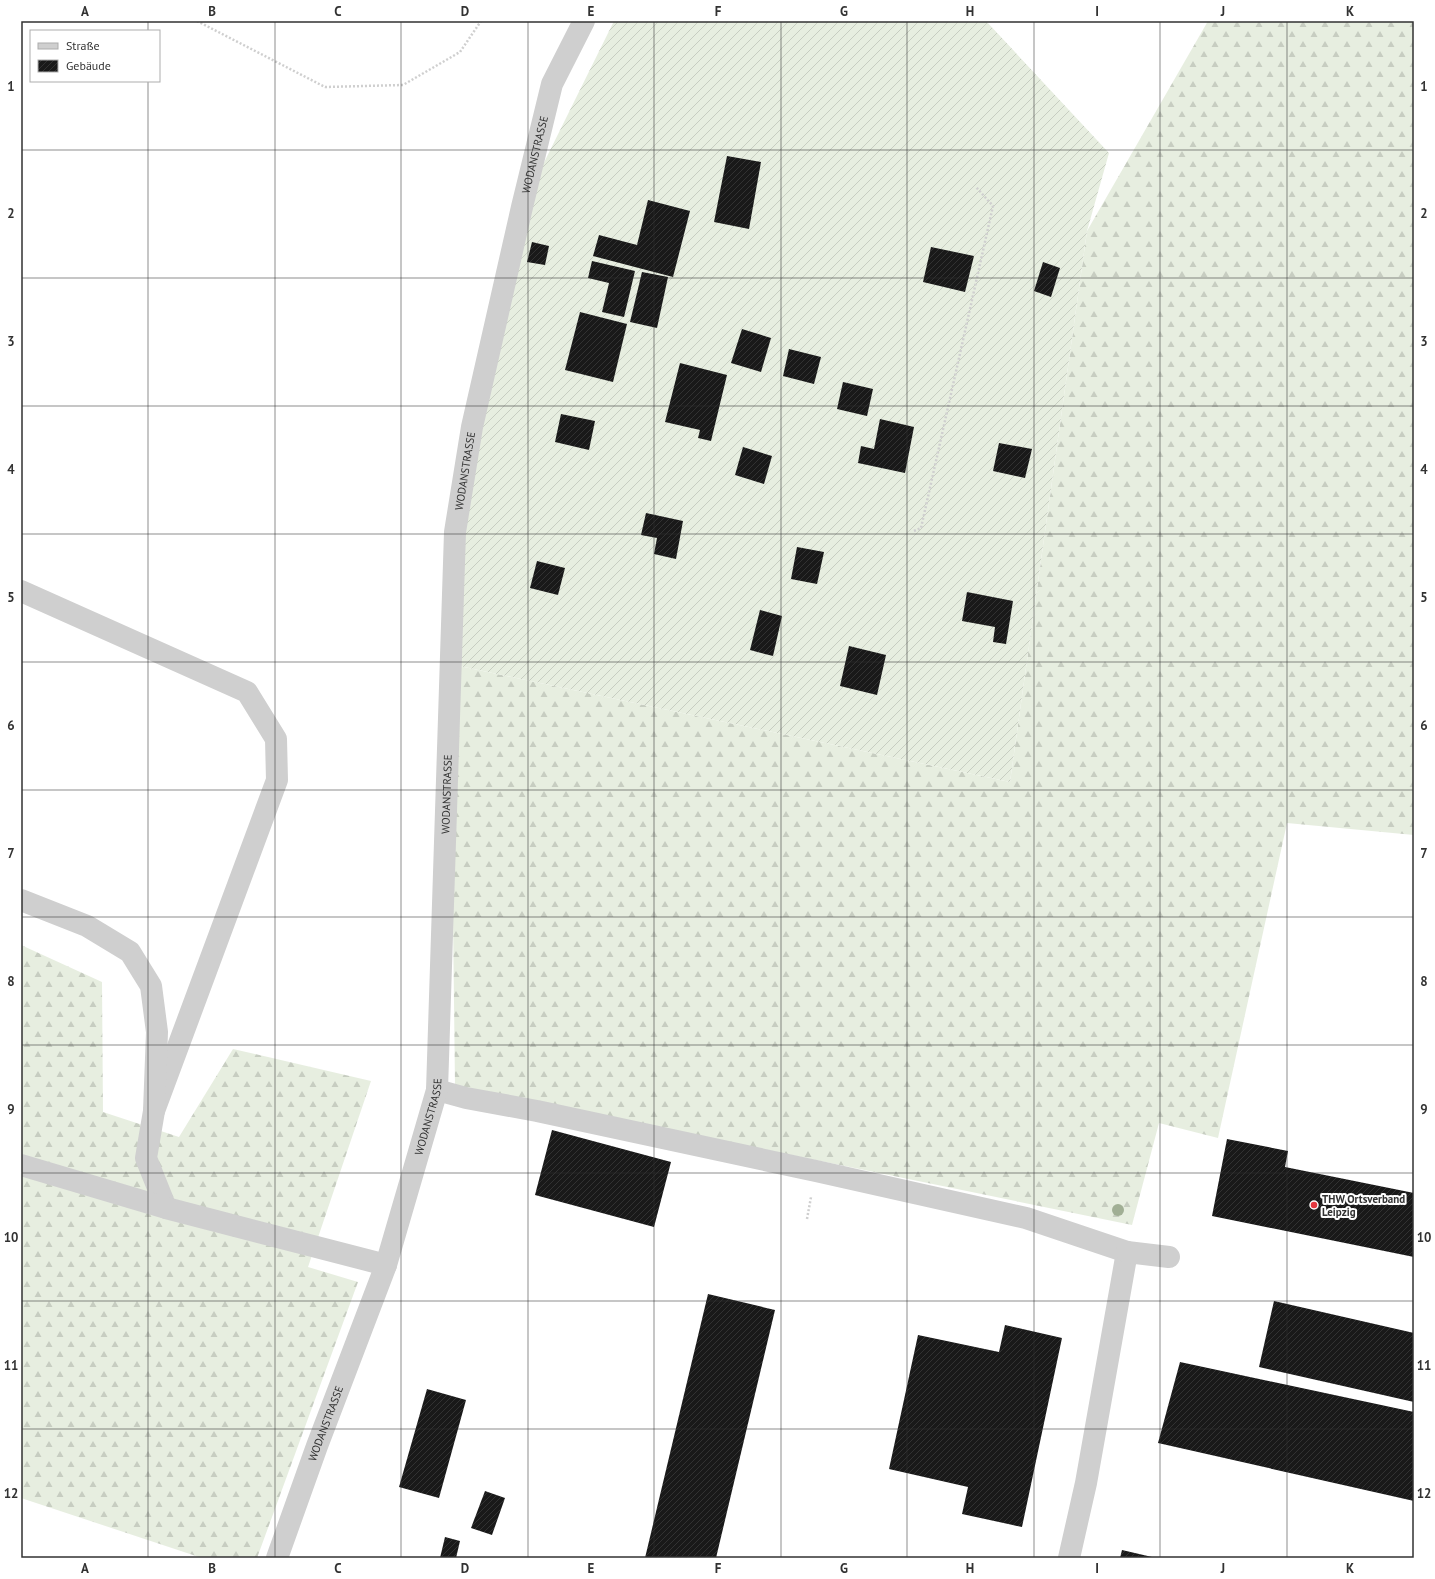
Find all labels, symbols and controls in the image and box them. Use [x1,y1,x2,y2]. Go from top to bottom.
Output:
text: A [81,3,89,20]
text: B [208,3,216,20]
text: C [334,3,342,20]
text: D [461,3,469,20]
text: E [588,3,595,20]
text: F [715,3,722,20]
text: G [840,3,848,20]
text: H [966,3,974,20]
text: I [1095,3,1099,20]
text: J [1220,3,1225,20]
text: K [1346,3,1354,20]
legend [30,30,160,82]
text: Straße [66,38,100,53]
text: Gebäude [66,58,111,73]
text: 1 [7,78,15,95]
text: 1 [1420,78,1428,95]
street label: WODANSTRASSE [519,114,551,195]
text: 2 [7,205,15,222]
text: 2 [1420,205,1428,222]
text: 3 [7,333,15,350]
text: 3 [1420,333,1428,350]
street label: WODANSTRASSE [452,431,478,511]
text: 4 [7,461,15,478]
text: 4 [1420,461,1428,478]
text: 5 [7,589,15,606]
text: 5 [1420,589,1428,606]
text: 6 [7,717,15,734]
text: 6 [1420,717,1428,734]
street label: WODANSTRASSE [438,754,455,834]
text: 7 [7,845,15,862]
text: 7 [1420,845,1428,862]
text: 8 [7,973,15,990]
text: 8 [1420,973,1428,990]
street label: WODANSTRASSE [411,1078,444,1157]
text: 9 [7,1101,15,1118]
text: 9 [1420,1101,1428,1118]
place label: THW Ortsverband Leipzig [1322,1192,1405,1219]
marker: THW Ortsverband Leipzig [1309,1200,1319,1210]
text: 10 [4,1229,18,1246]
text: 10 [1417,1229,1431,1246]
text: 11 [4,1357,18,1374]
text: 11 [1417,1357,1431,1374]
street label: WODANSTRASSE [305,1384,346,1463]
text: 12 [4,1485,18,1502]
text: 12 [1417,1485,1431,1502]
text: A [81,1560,89,1577]
text: B [208,1560,216,1577]
text: C [334,1560,342,1577]
text: D [461,1560,469,1577]
text: E [588,1560,595,1577]
text: F [715,1560,722,1577]
text: G [840,1560,848,1577]
text: H [966,1560,974,1577]
text: I [1095,1560,1099,1577]
text: J [1220,1560,1225,1577]
text: K [1346,1560,1354,1577]

